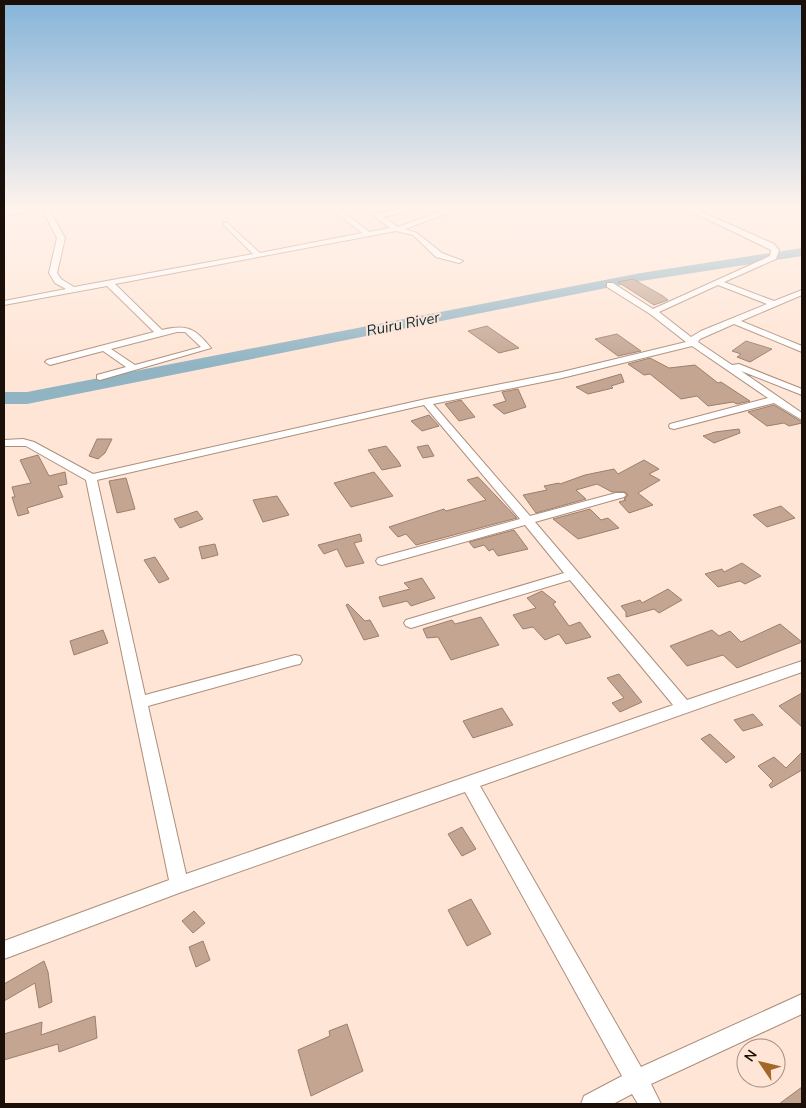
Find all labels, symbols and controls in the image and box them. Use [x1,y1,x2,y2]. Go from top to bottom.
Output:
water label: Ruiru River [365,307,442,341]
north arrow [736,1038,786,1088]
text: N [740,1046,762,1066]

